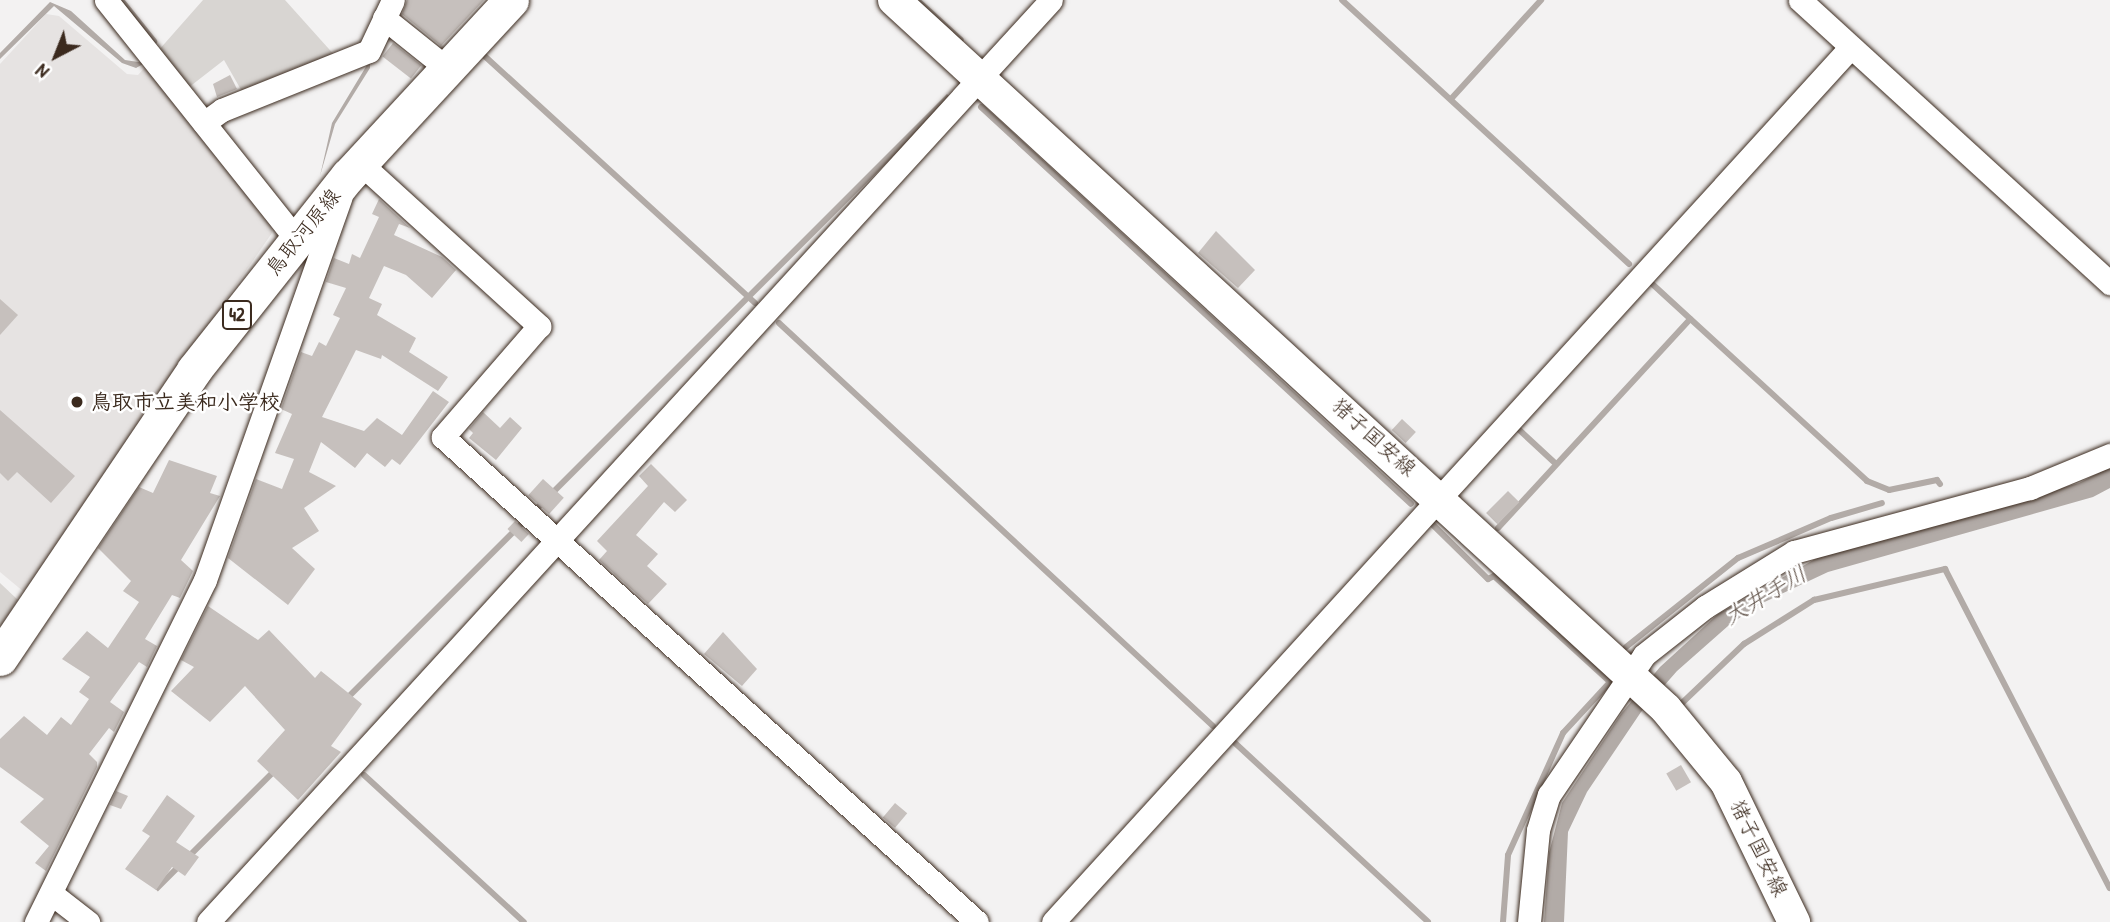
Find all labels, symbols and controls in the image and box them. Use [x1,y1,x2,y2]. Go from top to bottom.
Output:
north arrow [21,21,91,91]
text: N [29,59,54,85]
street label: 鳥取河原線 [260,183,346,281]
road number: 42 [221,300,253,330]
place label: 鳥取市立美和小学校 [91,389,280,415]
street label: 猪子国安線 [1327,393,1421,481]
marker: 鳥取市立美和小学校 [69,394,85,410]
water label: 大井手川 [1718,559,1812,631]
street label: 猪子国安線 [1725,795,1793,901]

